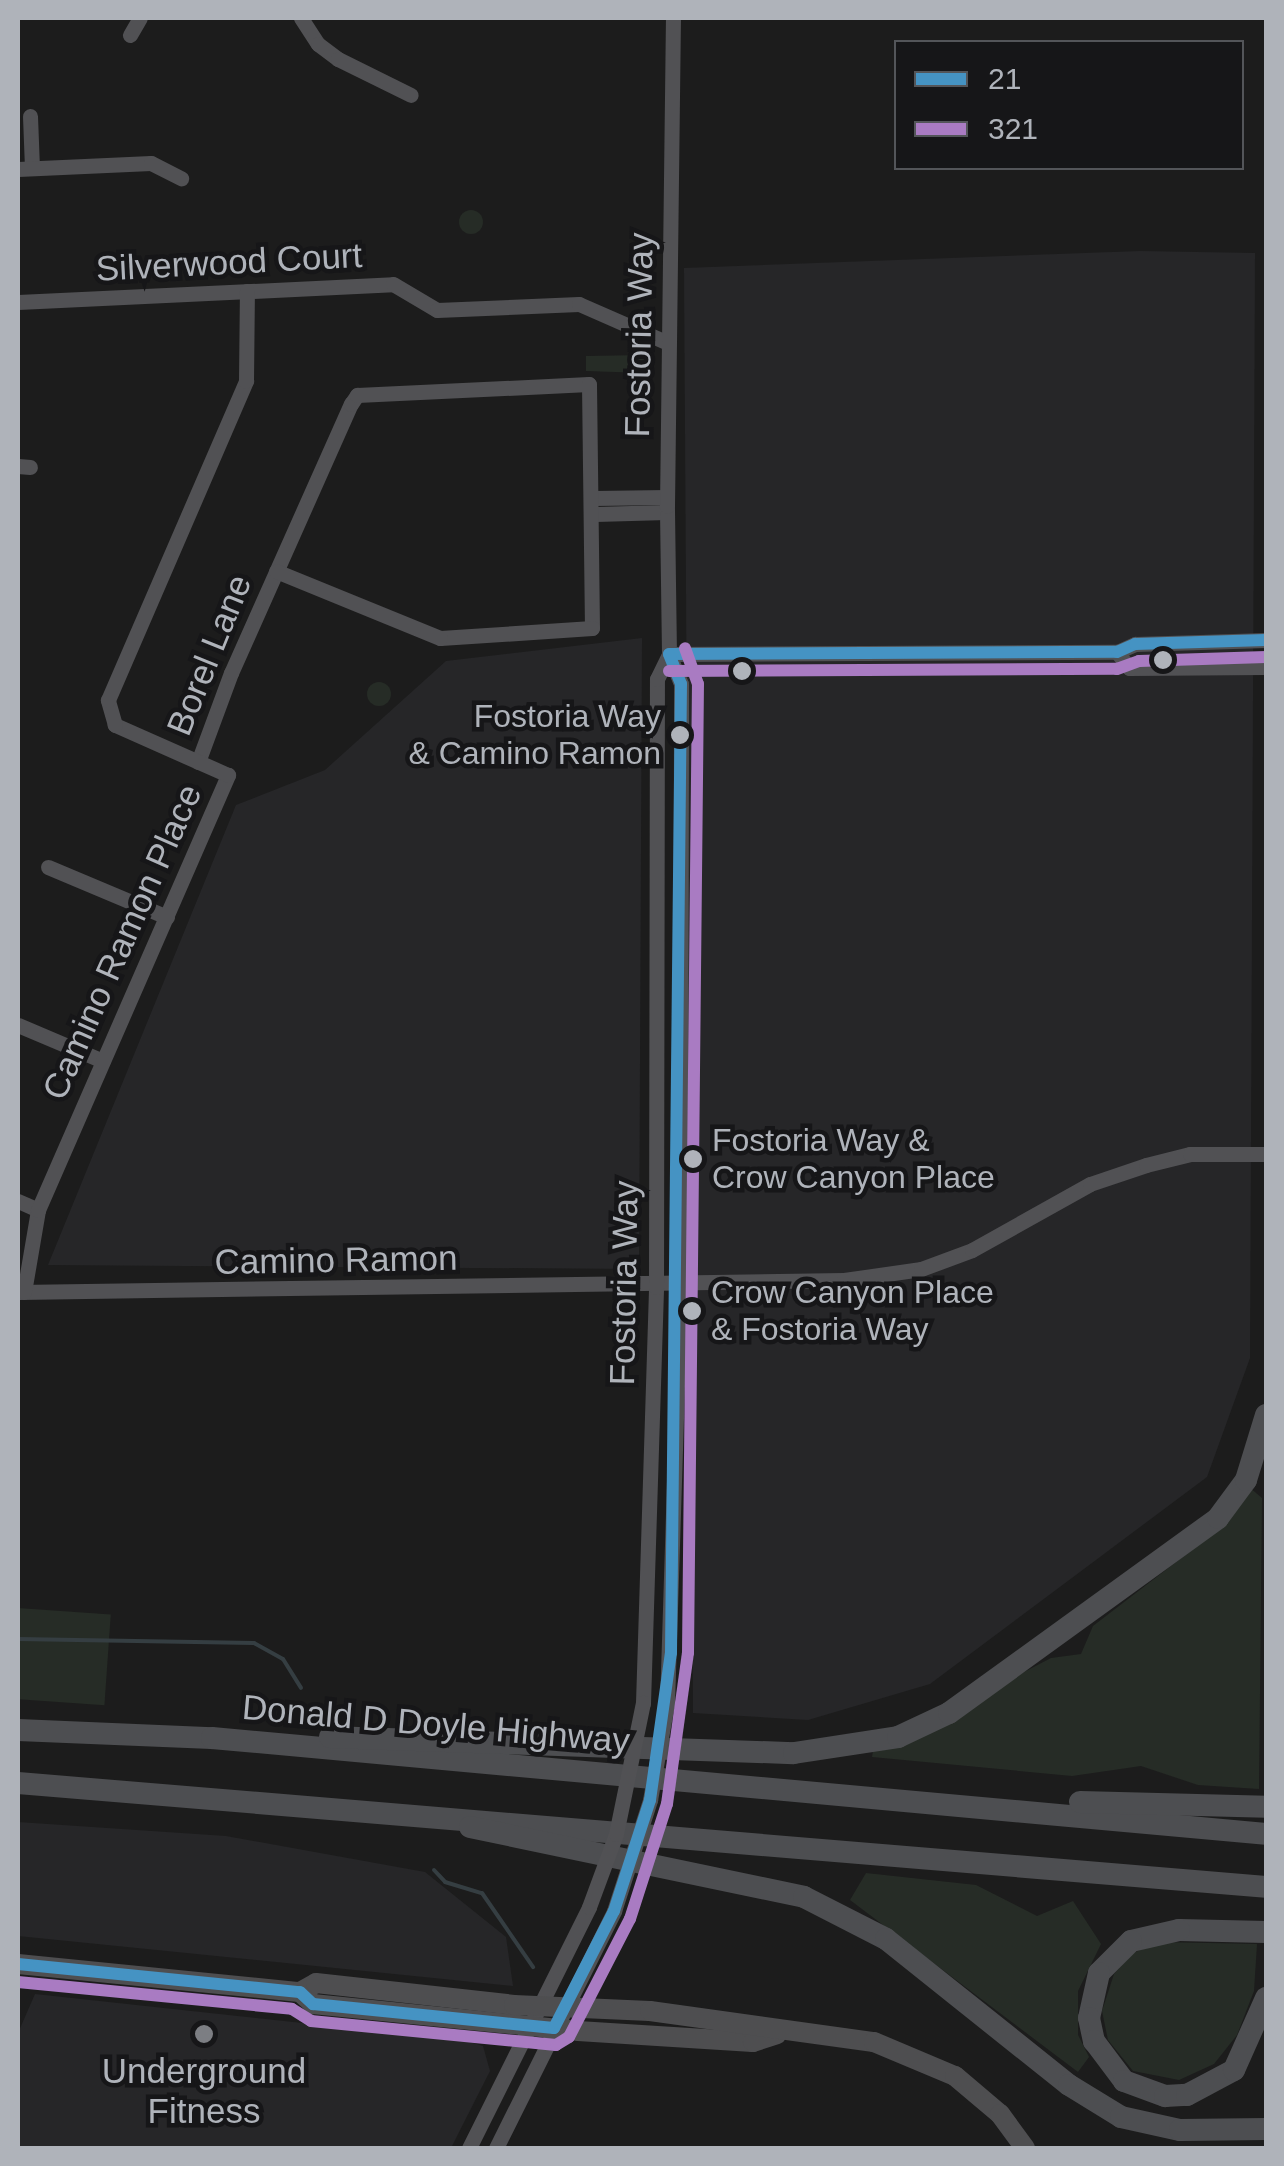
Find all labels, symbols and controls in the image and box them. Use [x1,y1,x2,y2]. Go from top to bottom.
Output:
legend [894,40,1244,170]
text: 21 [988,62,1021,95]
text: 321 [988,112,1038,145]
street label: Fostoria Way [616,232,662,438]
street label: Silverwood Court [95,234,363,290]
street label: Borel Lane [158,569,260,741]
unlabelled marker [1153,650,1173,670]
unlabelled marker [732,661,752,681]
place label: Fostoria Way & Camino Ramon [408,698,661,773]
marker: Fostoria Way & Camino Ramon [670,725,690,745]
street label: Camino Ramon Place [34,778,210,1106]
place label: Fostoria Way & Crow Canyon Place [712,1122,995,1197]
marker: Fostoria Way & Crow Canyon Place [683,1149,703,1169]
street label: Fostoria Way [601,1180,647,1386]
street label: Camino Ramon [214,1237,458,1283]
place label: Crow Canyon Place & Fostoria Way [711,1274,994,1349]
marker: Crow Canyon Place & Fostoria Way [682,1301,702,1321]
street label: Donald D Doyle Highway [240,1686,632,1762]
marker: Underground Fitness [193,2023,215,2045]
place label: Underground Fitness [102,2050,306,2132]

